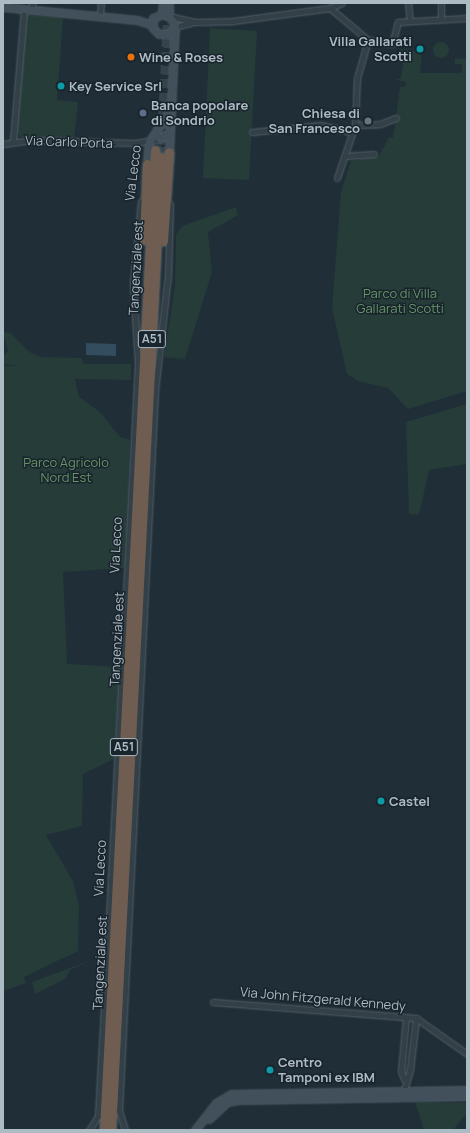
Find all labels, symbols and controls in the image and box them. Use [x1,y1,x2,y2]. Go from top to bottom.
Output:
place label: Villa Gallarati Scotti [329,34,412,65]
marker: Villa Gallarati Scotti [415,44,425,54]
place label: Wine & Roses [139,49,223,65]
marker: Wine & Roses [126,52,136,62]
place label: Key Service Srl [69,78,162,94]
marker: Key Service Srl [56,81,66,91]
place label: Banca popolare di Sondrio [151,98,248,129]
place label: Chiesa di San Francesco [268,106,360,137]
marker: Banca popolare di Sondrio [138,108,148,118]
marker: Chiesa di San Francesco [363,116,373,126]
street label: Via Carlo Porta [25,133,113,151]
street label: Via Lecco [122,144,144,202]
street label: Tangenziale est [126,220,146,316]
park label: Parco di Villa Gallarati Scotti [356,286,444,317]
road number: A51 [137,329,167,349]
park label: Parco Agricolo Nord Est [23,455,109,486]
street label: Via Lecco [107,516,125,574]
street label: Tangenziale est [107,591,127,687]
road number: A51 [109,737,139,757]
place label: Castel [389,793,430,809]
marker: Castel [376,796,386,806]
street label: Via Lecco [91,839,109,897]
street label: Tangenziale est [90,915,110,1011]
street label: Via John Fitzgerald Kennedy [239,984,407,1014]
place label: Centro Tamponi ex IBM [278,1055,375,1086]
marker: Centro Tamponi ex IBM [265,1065,275,1075]

